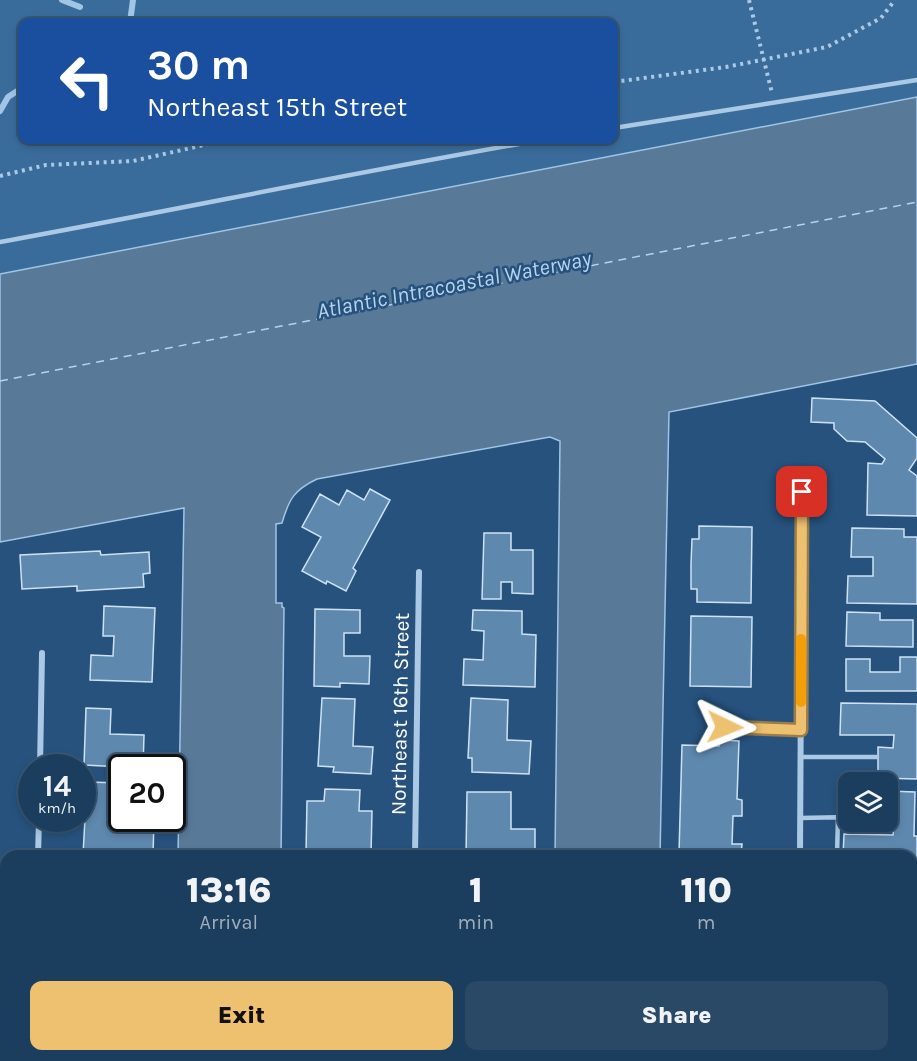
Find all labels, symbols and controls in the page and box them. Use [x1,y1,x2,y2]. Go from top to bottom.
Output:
text: 30 m [147,40,250,90]
icon: left [48,42,126,120]
text: Northeast 15th Street [147,91,407,123]
water label: Atlantic Intracoastal Waterway [315,245,595,324]
pin [776,466,827,517]
icon: arrive [785,475,818,508]
street label: Northeast 16th Street [386,612,414,815]
position arrow [693,695,757,759]
speed limit sign: 20 [108,754,186,832]
text: 14 [43,768,71,804]
map controls [838,772,898,832]
button: layers [838,772,898,832]
text: km/h [38,799,76,817]
text: 13:16 [186,869,272,911]
text: 1 [469,869,483,911]
text: 110 [680,869,732,911]
text: Arrival [199,911,258,934]
text: min [457,911,494,934]
text: m [697,911,715,934]
button: Exit [30,981,453,1050]
button: Share [465,981,888,1050]

